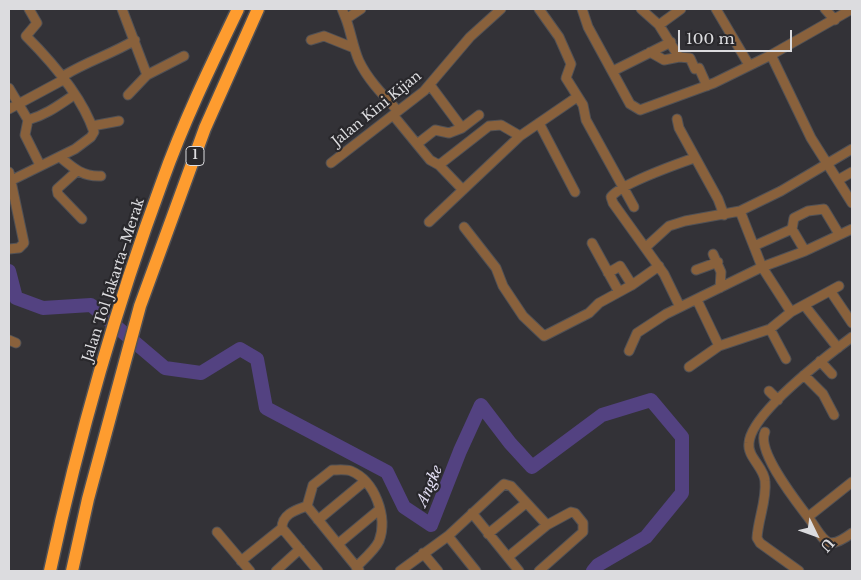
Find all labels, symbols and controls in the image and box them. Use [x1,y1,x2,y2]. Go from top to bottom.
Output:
scale bar [681,20,795,52]
text: 100 m [686,29,735,48]
street label: Jalan Kini Kijan [329,68,425,150]
road number: 1 [186,146,204,166]
street label: Jalan Tol Jakarta–Merak [80,196,148,364]
water label: Angke [413,463,447,509]
north arrow [791,510,841,560]
text: U [816,534,838,556]

